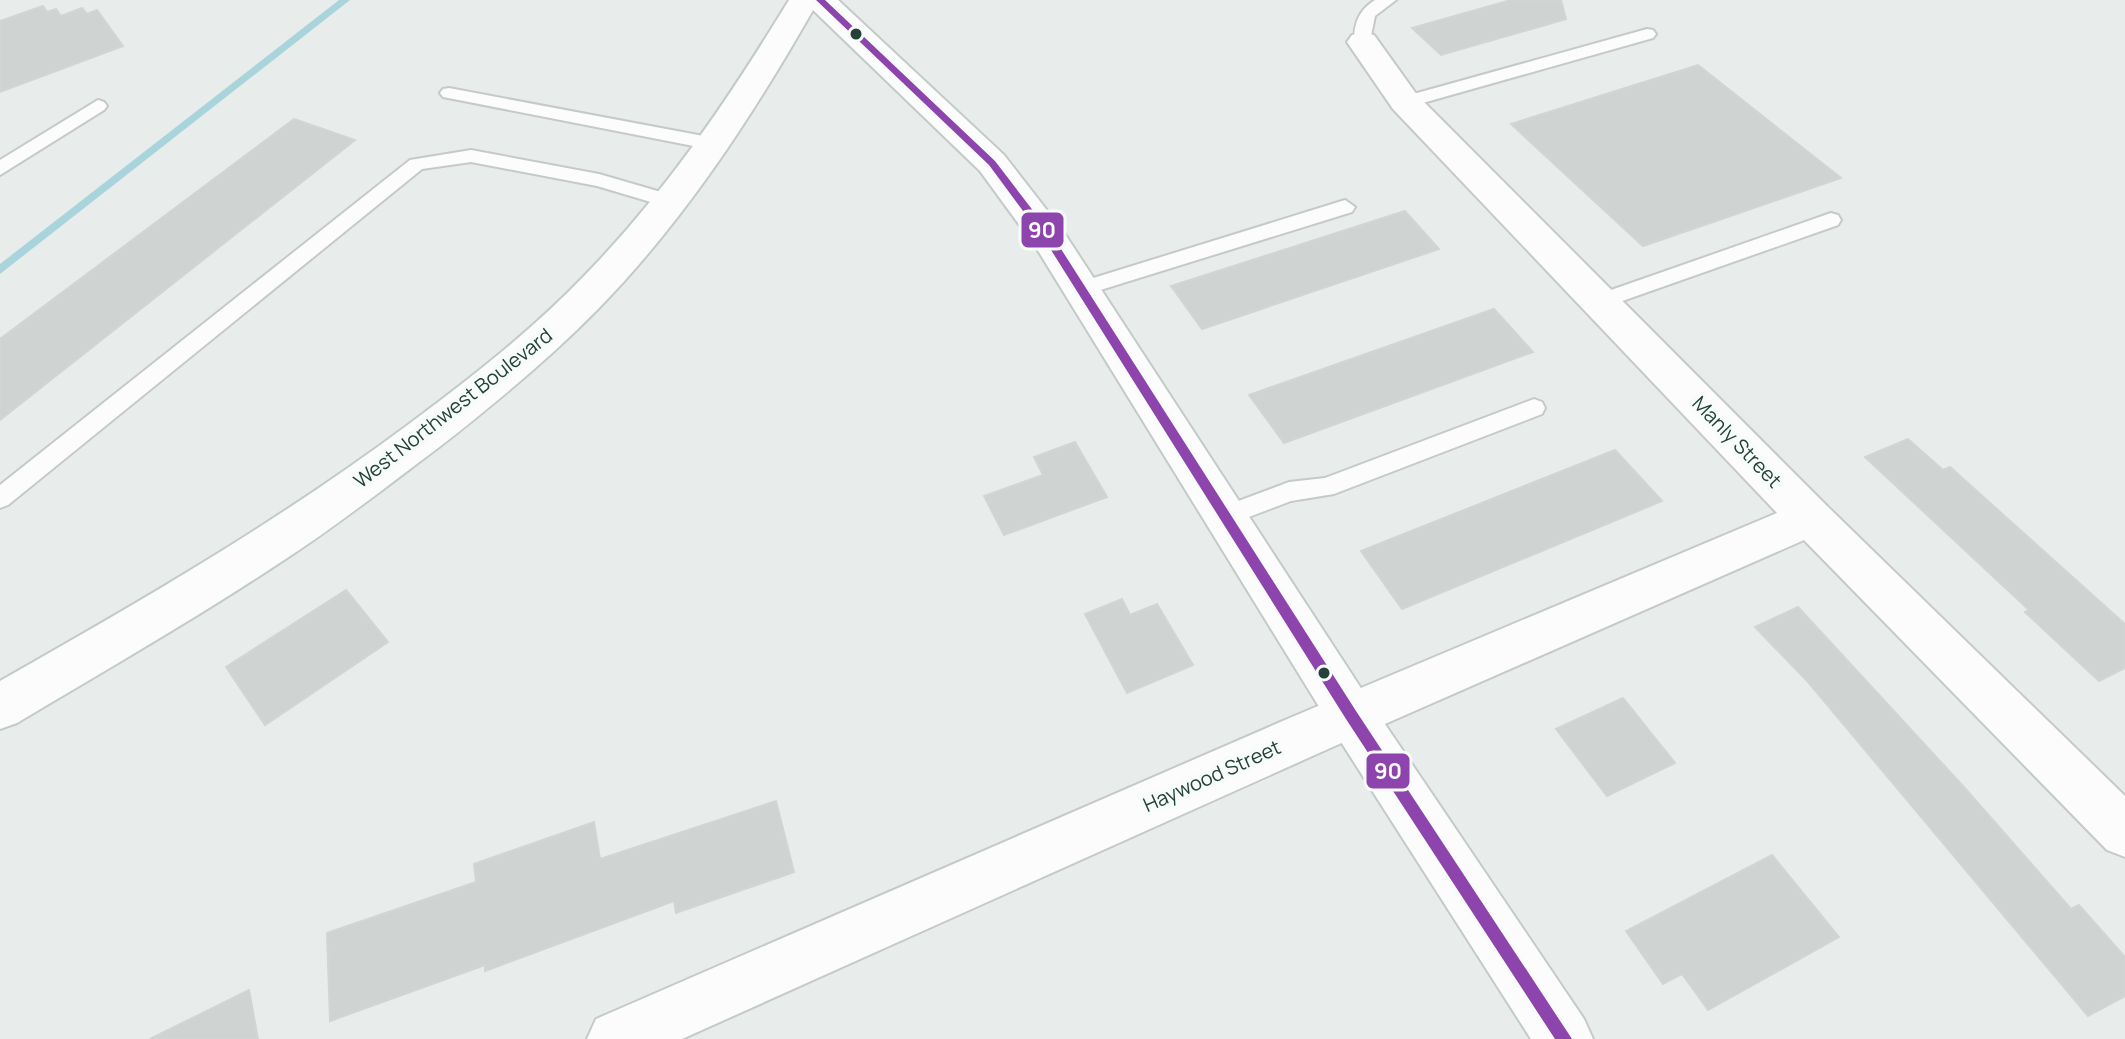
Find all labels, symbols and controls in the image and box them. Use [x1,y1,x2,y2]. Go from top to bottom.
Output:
unlabelled marker [848,26,864,42]
line badge: 90 [1020,211,1065,249]
text: 90 [1028,215,1056,245]
street label: West Northwest Boulevard [348,322,558,494]
street label: Manly Street [1687,390,1788,493]
unlabelled marker [1316,665,1332,681]
street label: Haywood Street [1139,733,1285,818]
line badge: 90 [1365,752,1411,790]
text: 90 [1374,756,1402,786]

